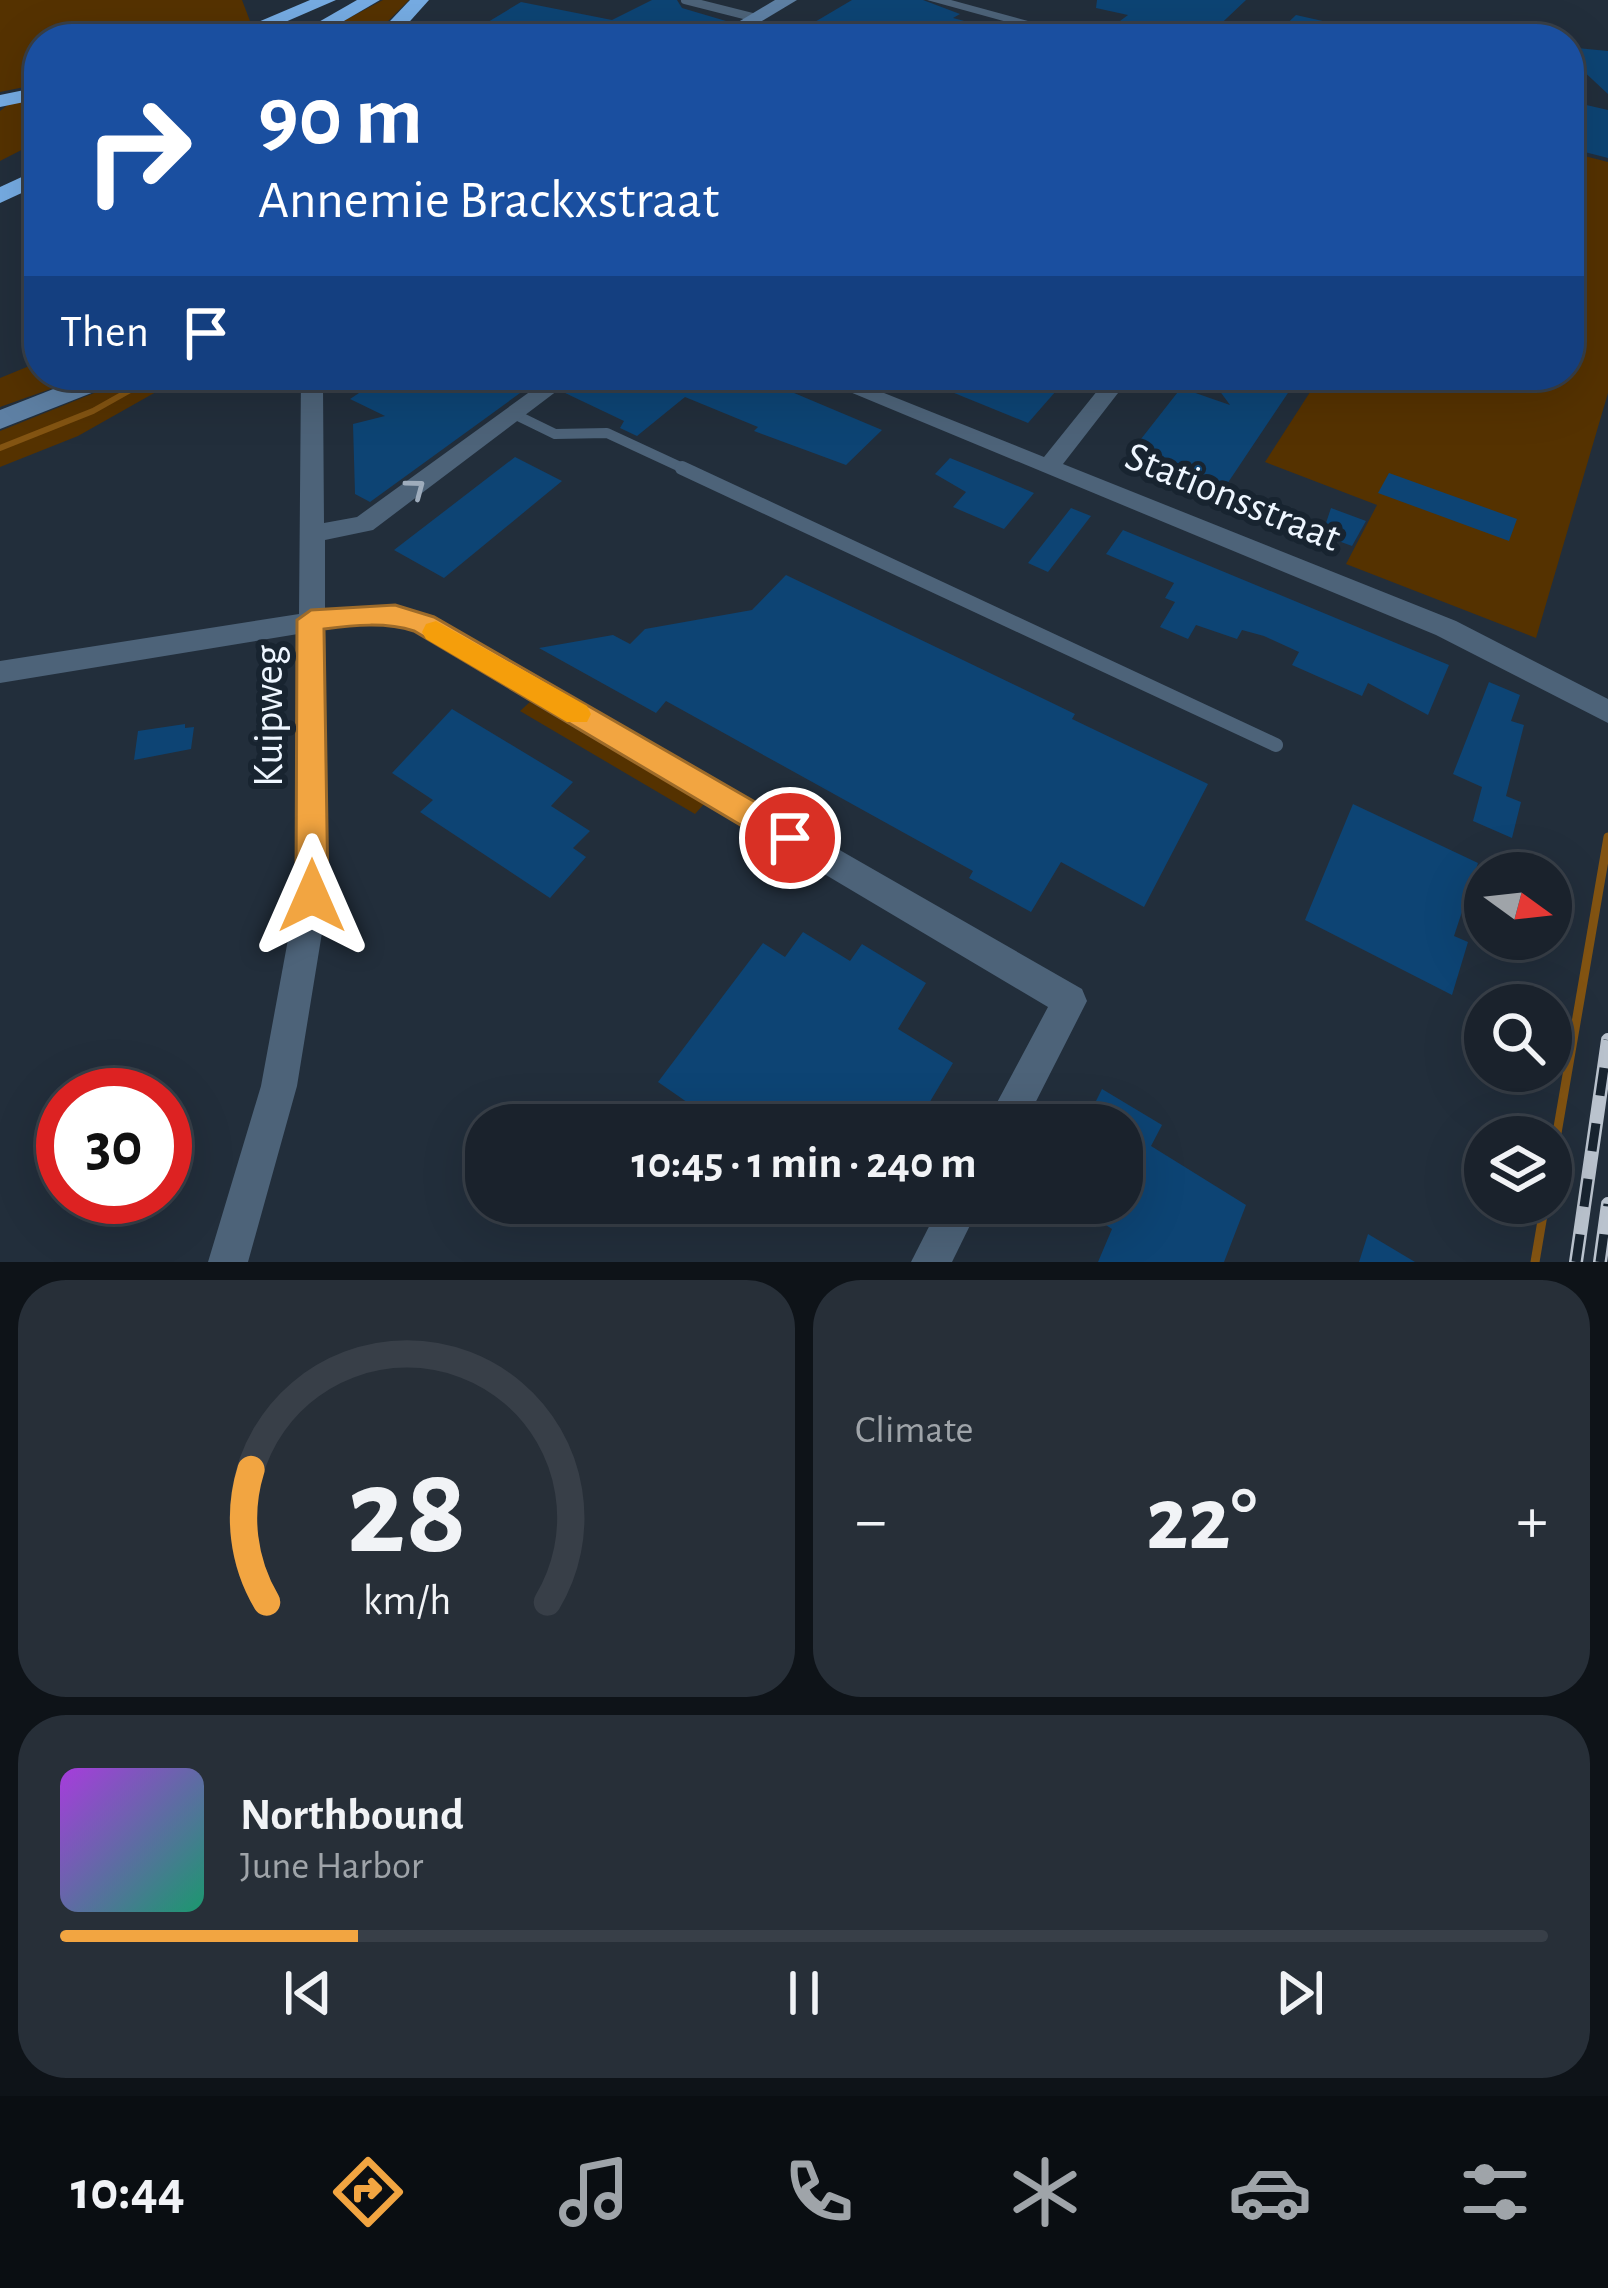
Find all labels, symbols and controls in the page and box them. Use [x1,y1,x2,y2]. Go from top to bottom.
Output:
icon: right [60,72,216,228]
text: 90 m [258,76,423,160]
text: Annemie Brackxstraat [258,174,719,228]
icon: arrive [173,300,239,366]
text: Then [60,310,149,355]
street label: Stationsstraat [1119,435,1347,559]
one-way arrow [402,480,424,502]
street label: Kuipweg [248,645,290,787]
pin [739,787,841,889]
icon: arrive [757,805,823,871]
position arrow [249,833,375,959]
north arrow [1464,852,1572,960]
map controls [1464,852,1572,1224]
button: search [1464,984,1572,1092]
speed limit sign: 30 [36,1068,192,1224]
button: layers [1464,1116,1572,1224]
text: 10:45 · 1 min · 240 m [631,1141,977,1186]
text: Climate [855,1411,973,1450]
text: 28 [346,1451,467,1576]
text: 22° [1146,1476,1257,1566]
text: − [855,1488,887,1554]
text: + [1516,1488,1548,1554]
text: km/h [362,1579,451,1622]
text: Northbound [240,1793,464,1838]
text: June Harbor [240,1847,423,1886]
icon: previous [275,1960,341,2026]
icon: pause [771,1960,837,2026]
icon: next [1267,1960,1333,2026]
icon: directions [326,2150,410,2234]
icon: music [552,2150,636,2234]
icon: phone [777,2150,861,2234]
icon: climate [1003,2150,1087,2234]
icon: car [1228,2150,1312,2234]
icon: filters [1453,2150,1537,2234]
text: 10:44 [71,2165,185,2219]

